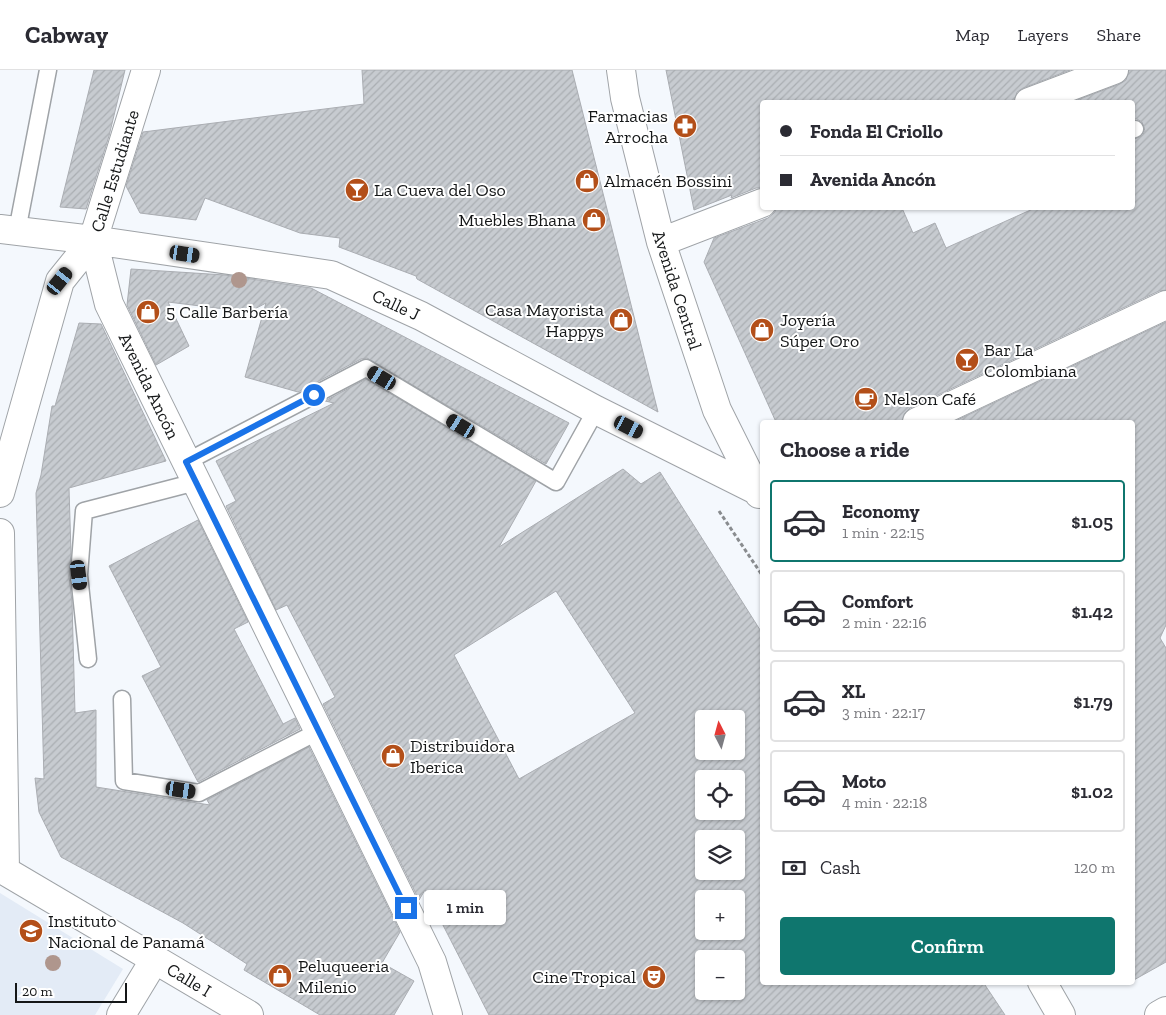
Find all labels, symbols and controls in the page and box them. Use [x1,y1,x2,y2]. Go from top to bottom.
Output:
text: Cabway [25,20,108,49]
text: Map [955,24,990,46]
text: Layers [1018,24,1069,46]
text: Share [1097,24,1141,46]
place label: Farmacias Arrocha [588,105,668,148]
street label: Calle Estudiante [86,107,144,235]
pharmacy icon: Farmacias Arrocha [672,113,698,139]
text: Fonda El Criollo [810,120,943,143]
shop icon: Almacén Bossini [574,168,600,194]
text: Avenida Ancón [810,168,936,191]
place label: Almacén Bossini [604,170,732,192]
bar icon: La Cueva del Oso [344,177,370,203]
place label: La Cueva del Oso [374,179,506,201]
shop icon: Muebles Bhana [581,207,607,233]
place label: Muebles Bhana [459,209,576,231]
street label: Avenida Central [647,227,707,353]
car [169,244,200,264]
car [44,265,75,297]
street label: Calle J [369,284,423,326]
shop icon: 5 Calle Barbería [135,299,161,325]
place label: Casa Mayorista Happys [485,299,604,342]
place label: 5 Calle Barbería [166,301,289,323]
shop icon: Casa Mayorista Happys [608,307,634,333]
place label: Joyería Súper Oro [780,309,859,352]
shop icon: Joyería Súper Oro [749,317,775,343]
street label: Avenida Ancón [114,329,184,443]
place label: Bar La Colombiana [984,339,1077,382]
bar icon: Bar La Colombiana [954,347,980,373]
car [365,364,398,392]
route start [303,384,325,406]
cafe icon: Nelson Café [853,386,879,412]
place label: Nelson Café [884,388,976,410]
car [444,412,477,440]
car [612,414,645,440]
text: Choose a ride [780,436,910,463]
icon: car [782,499,827,544]
text: Economy [842,500,920,523]
text: $1.05 [1071,510,1113,533]
text: 1 min · 22:15 [842,523,924,542]
car [69,559,88,591]
icon: car [782,589,827,634]
text: Comfort [842,590,913,613]
text: $1.42 [1071,600,1113,623]
text: 2 min · 22:16 [842,613,927,632]
icon: car [782,679,827,724]
text: XL [842,680,865,703]
text: $1.79 [1073,690,1113,713]
text: 3 min · 22:17 [842,703,925,722]
north arrow [695,710,745,760]
map controls [695,710,745,1000]
place label: Distribuidora Iberica [410,735,515,778]
shop icon: Distribuidora Iberica [380,743,406,769]
icon: car [782,769,827,814]
button: locate [695,770,745,820]
text: Moto [842,770,886,793]
car [165,780,196,800]
text: $1.02 [1071,780,1113,803]
text: 4 min · 22:18 [842,793,927,812]
button: layers [695,830,745,880]
icon: cash [780,854,808,882]
text: Cash [820,856,860,879]
text: 120 m [1074,858,1115,877]
callout: 1 min [424,890,506,926]
button: + [695,890,745,940]
route end [395,897,417,919]
text: 1 min [446,898,484,917]
place label: Instituto Nacional de Panamá [48,910,205,953]
button: Confirm [780,917,1115,975]
school or university icon: Instituto Nacional de Panamá [18,918,44,944]
button: − [695,950,745,1000]
place label: Peluqueeria Milenio [298,955,390,998]
street label: Calle I [163,958,216,1002]
shop icon: Peluqueeria Milenio [267,963,293,989]
theatre icon: Cine Tropical [641,964,667,990]
place label: Cine Tropical [532,966,636,988]
scale bar [15,980,128,1003]
text: 20 m [22,983,53,1000]

